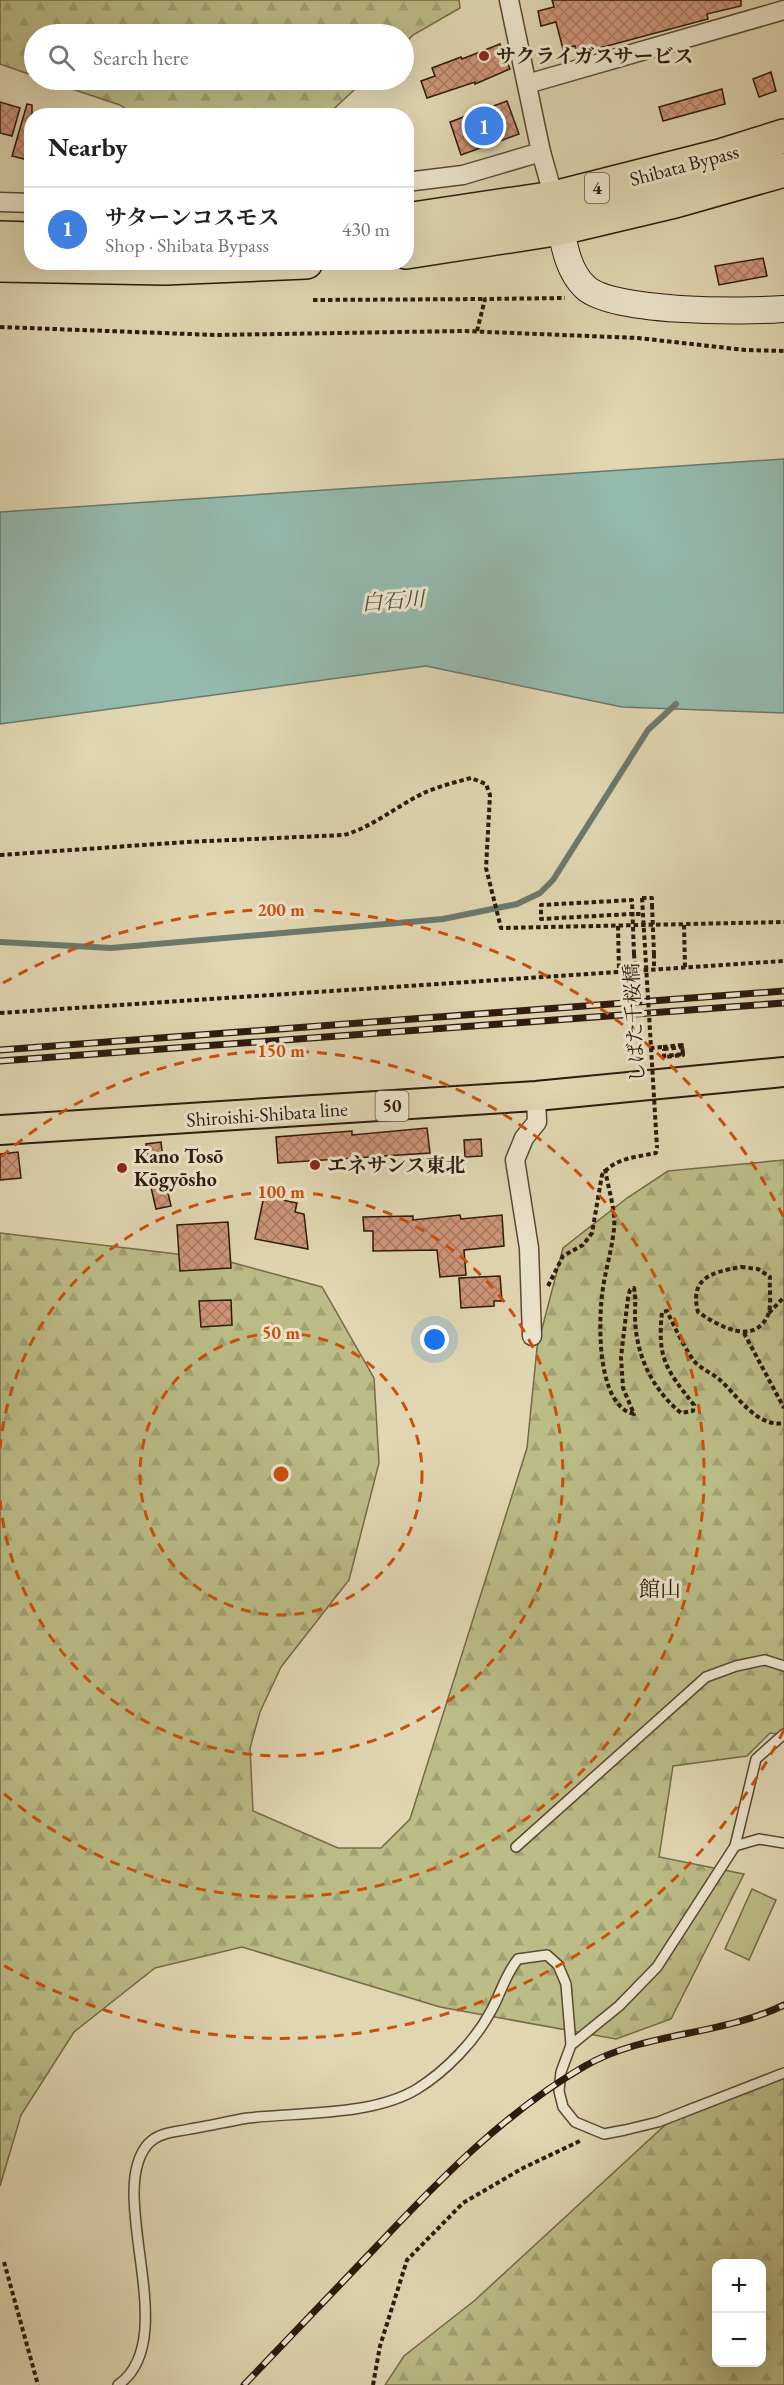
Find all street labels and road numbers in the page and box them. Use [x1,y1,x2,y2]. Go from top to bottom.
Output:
street label: Shibata Bypass [627,138,741,192]
road number: 4 [585,173,609,203]
street label: しばた千桜橋 [618,962,650,1084]
road number: 50 [376,1091,408,1121]
street label: Shiroishi-Shibata line [185,1095,349,1133]

